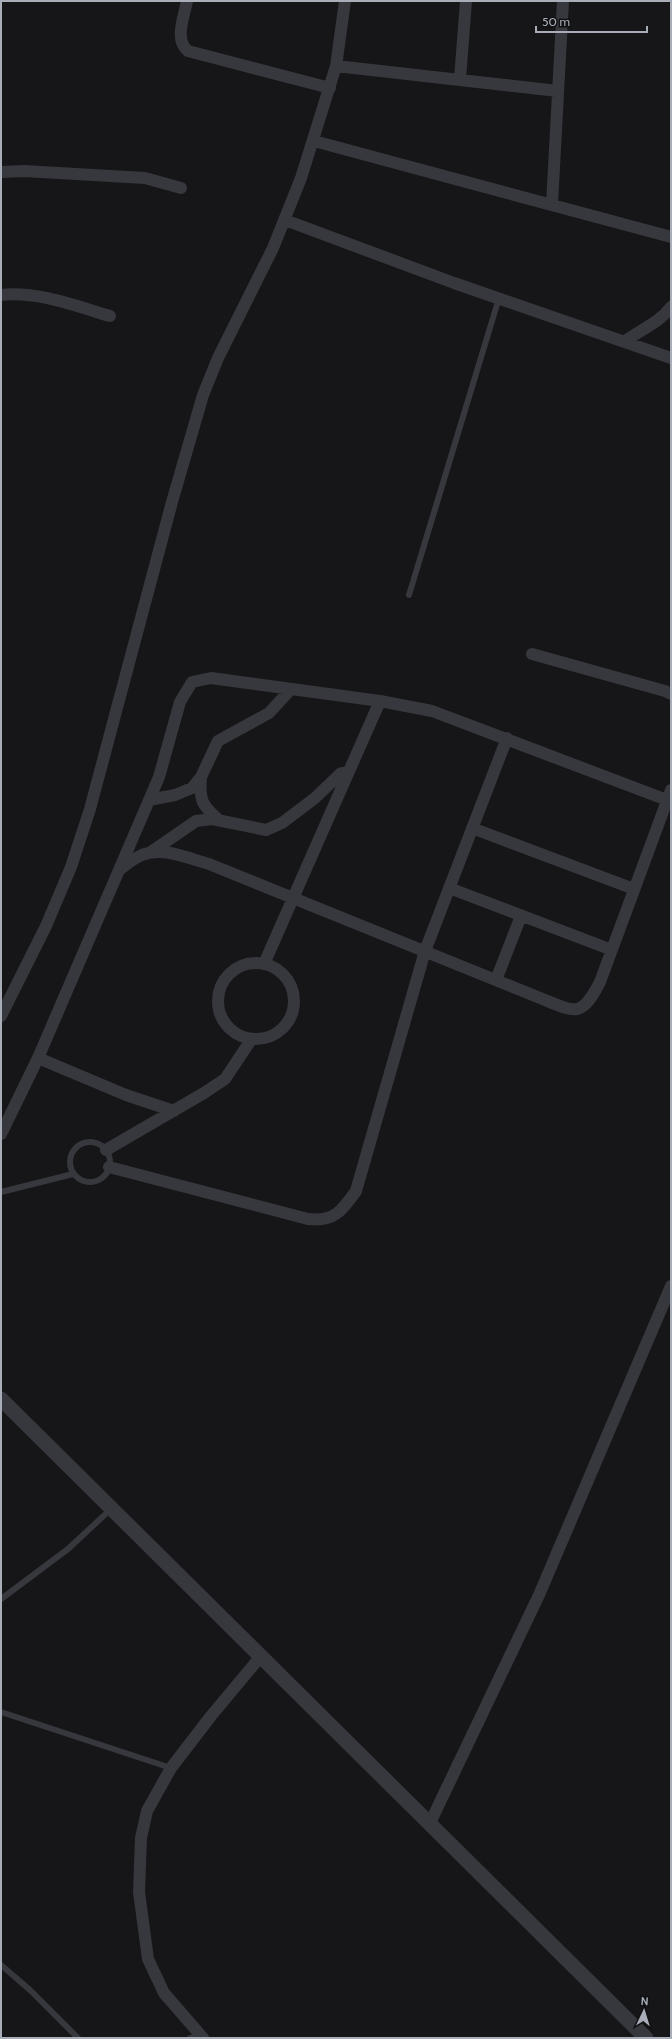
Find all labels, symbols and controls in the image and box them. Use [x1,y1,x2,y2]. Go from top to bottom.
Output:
scale bar [536,8,647,34]
text: 50 m [542,14,570,29]
north arrow [624,1991,664,2031]
text: N [640,1994,649,2008]

